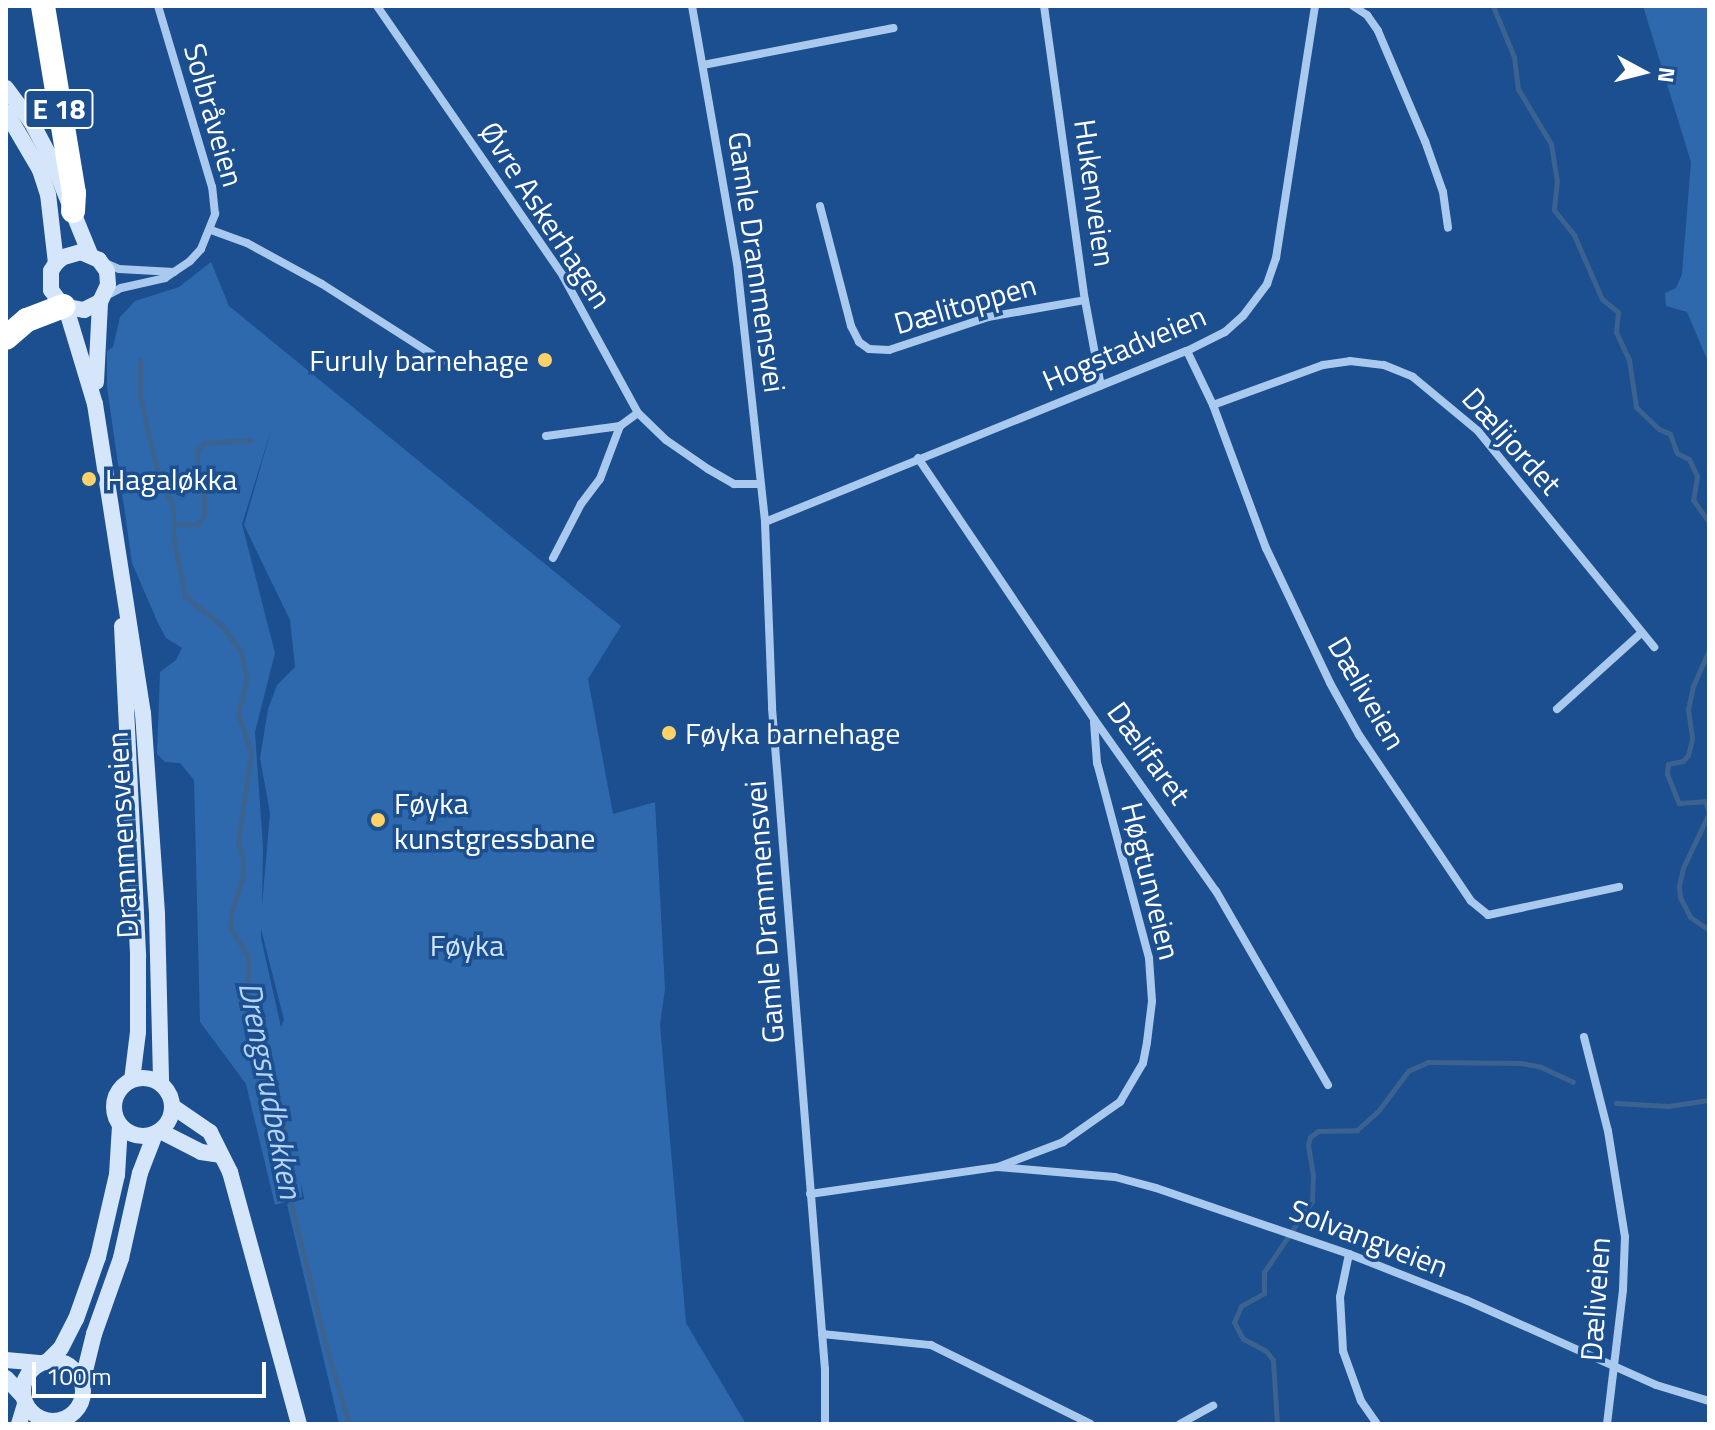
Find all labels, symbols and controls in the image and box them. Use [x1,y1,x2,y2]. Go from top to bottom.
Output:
north arrow [1603,32,1683,112]
street label: Solbråveien [176,39,252,191]
text: N [1649,65,1685,85]
road number: E 18 [23,85,95,133]
street label: Øvre Askerhagen [472,115,620,315]
street label: Hukenveien [1067,117,1123,269]
street label: Gamle Drammensvei [721,129,793,395]
street label: Dælitoppen [890,267,1040,341]
street label: Hogstadveien [1037,297,1211,399]
place label: Furuly barnehage [309,342,529,378]
marker: Furuly barnehage [536,351,554,369]
street label: Dælijordet [1455,380,1569,502]
place label: Hagaløkka [105,461,237,497]
marker: Hagaløkka [80,470,98,488]
street label: Dæliveien [1320,630,1414,756]
street label: Dælifaret [1100,695,1198,811]
place label: Føyka barnehage [685,715,900,751]
marker: Føyka barnehage [660,724,678,742]
street label: Drammensveien [99,731,145,939]
street label: Gamle Drammensvei [737,780,791,1044]
place label: Føyka kunstgressbane [394,785,596,856]
street label: Høgtunveien [1114,799,1188,963]
marker: Føyka kunstgressbane [369,811,387,829]
park label: Føyka [430,927,504,963]
water label: Drengsrudbekken [231,978,311,1202]
street label: Solvangveien [1285,1191,1453,1285]
street label: Dæliveien [1573,1236,1617,1362]
scale bar [36,1346,270,1396]
text: 100 m [46,1358,112,1394]

